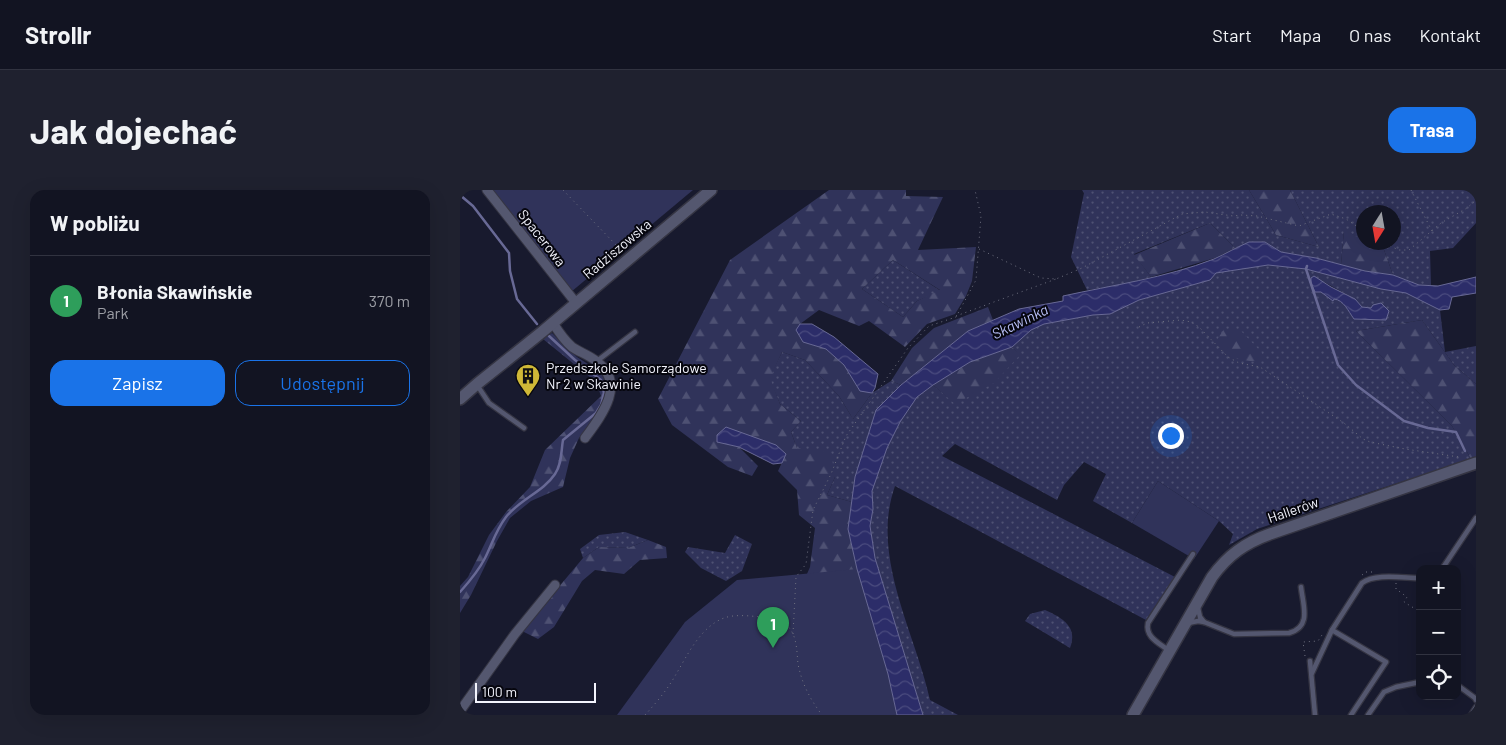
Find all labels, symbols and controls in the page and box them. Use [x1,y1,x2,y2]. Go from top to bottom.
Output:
text: Strollr [25,20,92,49]
text: Start [1212,24,1252,46]
text: Mapa [1280,24,1321,46]
text: O nas [1349,24,1391,46]
text: Kontakt [1419,24,1481,46]
button: Trasa [1388,107,1476,153]
text: Jak dojechać [30,109,237,151]
north arrow [1356,205,1401,250]
street label: Spacerowa [515,206,570,269]
text: W pobliżu [50,210,140,235]
street label: Radziszowska [579,215,654,282]
text: Błonia Skawińskie [97,280,252,303]
text: 1 [63,291,69,310]
text: 370 m [369,291,410,310]
water label: Skawinka [988,300,1051,342]
text: Park [97,303,128,322]
place label: Przedszkole Samorządowe Nr 2 w Skawinie [546,359,707,392]
button: Zapisz [50,360,225,406]
button: Udostępnij [235,360,410,406]
building icon: Przedszkole Samorządowe Nr 2 w Skawinie [515,363,541,397]
your location [1158,423,1184,449]
street label: Hallerów [1265,493,1320,526]
map controls [1416,565,1461,700]
button: + [1416,565,1461,610]
pin: 1 [757,607,789,648]
button: − [1416,610,1461,655]
button: locate [1416,655,1461,700]
scale bar [475,680,596,703]
text: 100 m [482,683,517,700]

